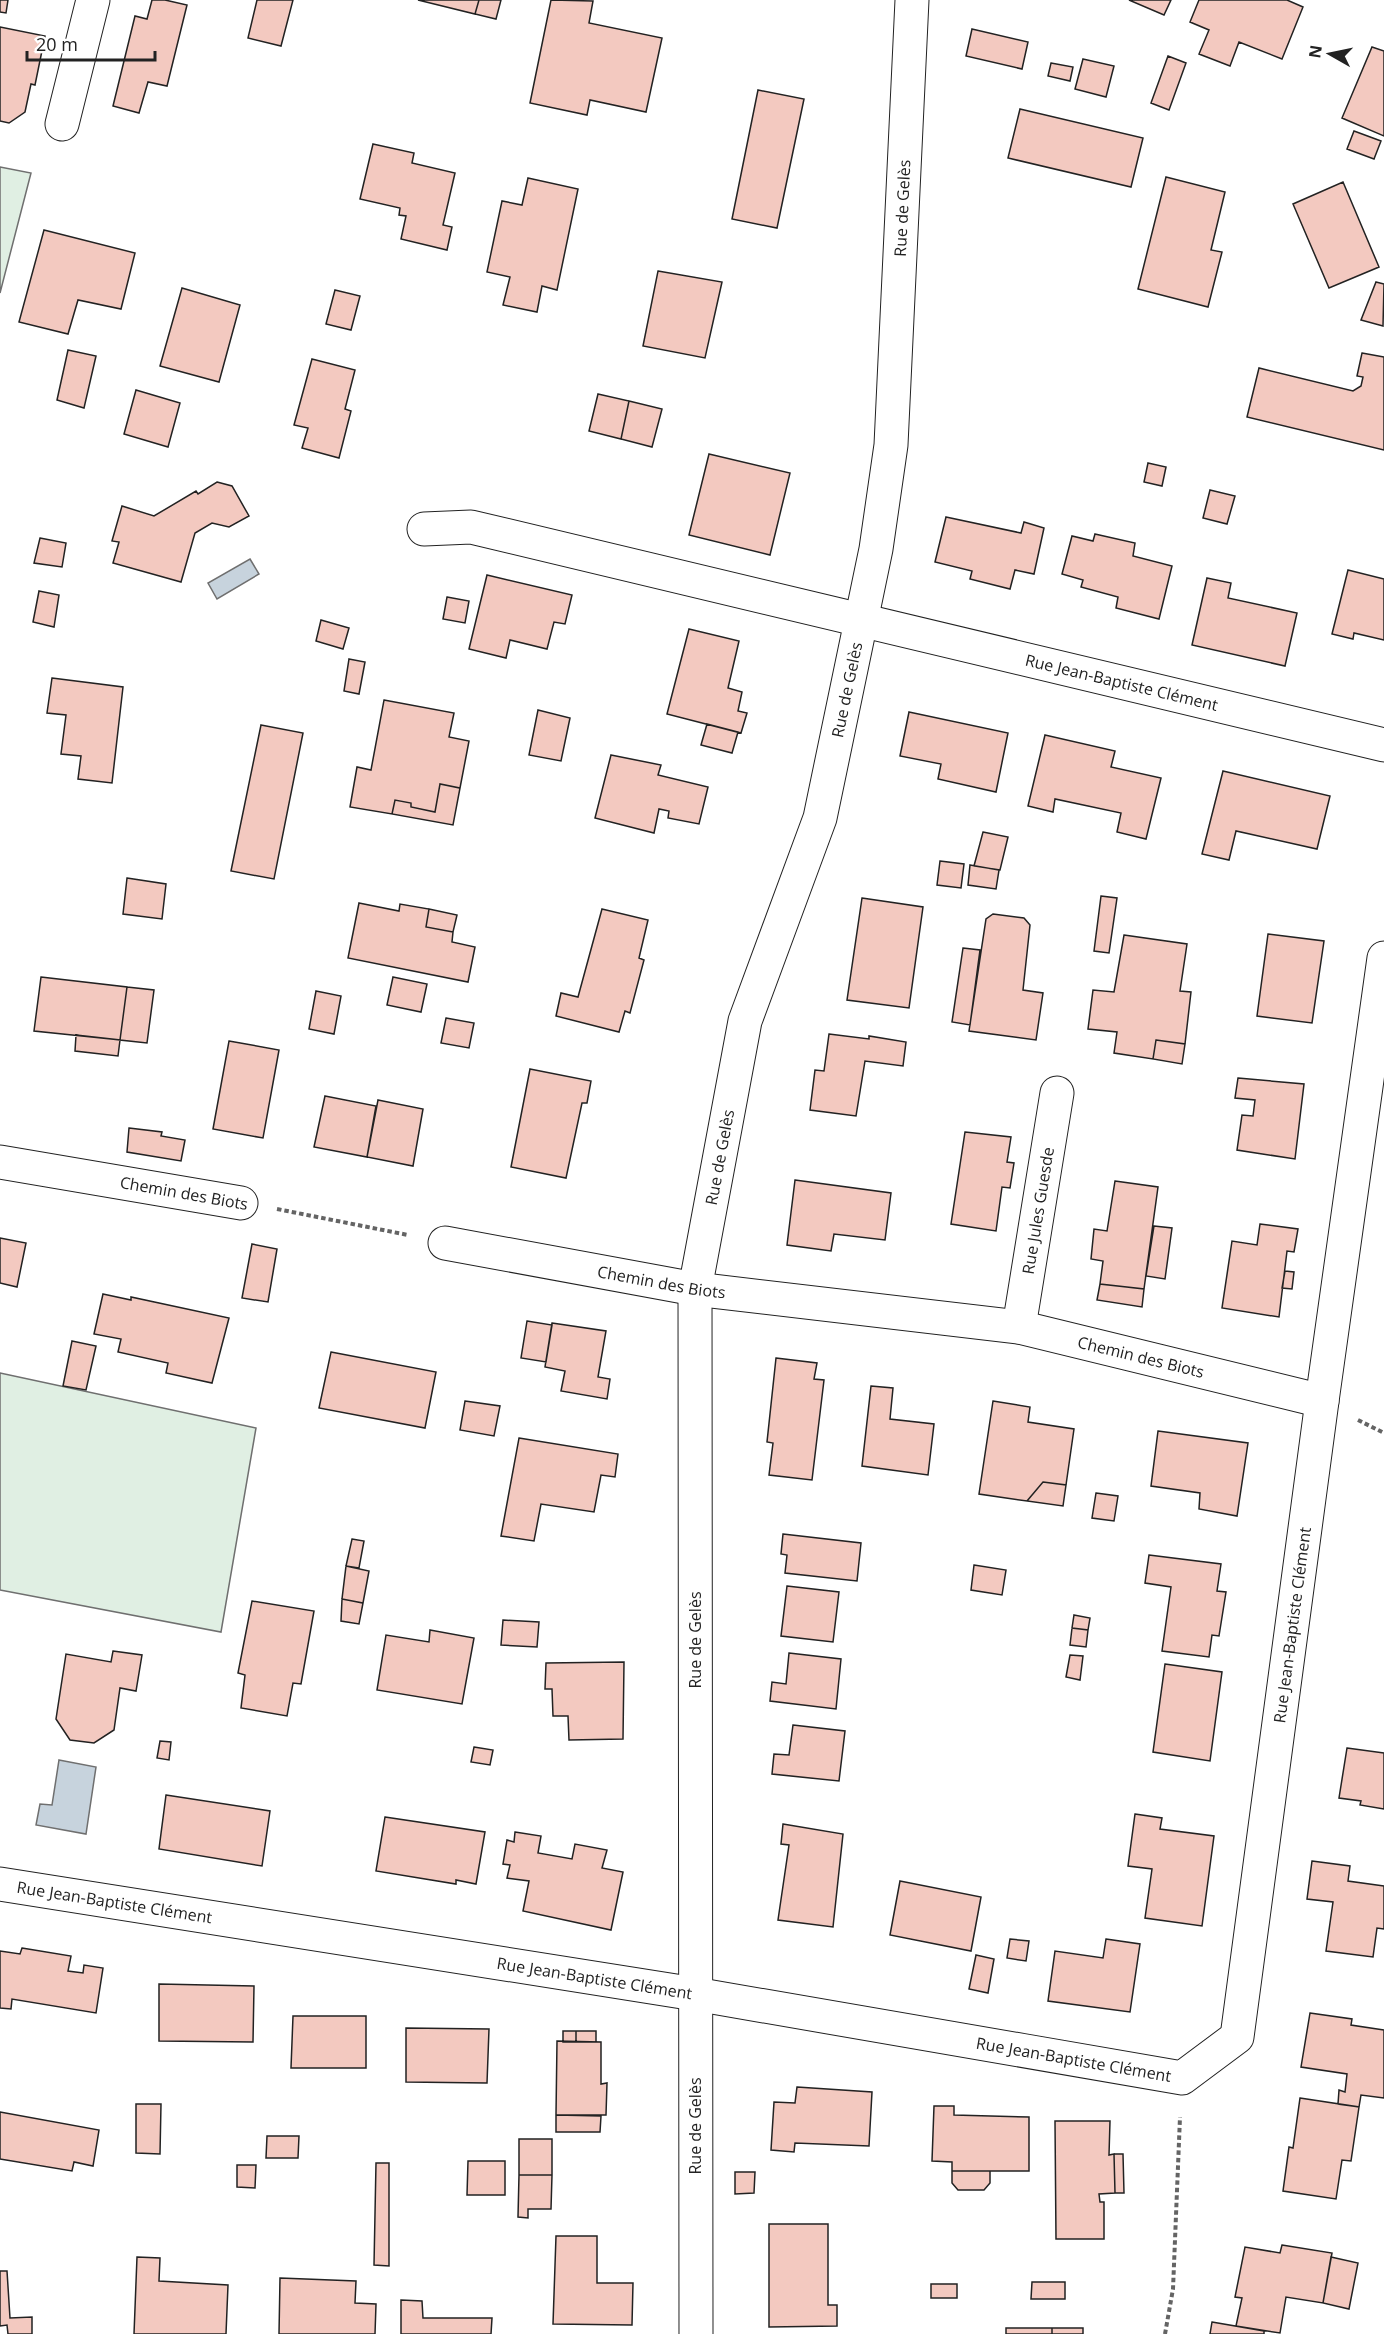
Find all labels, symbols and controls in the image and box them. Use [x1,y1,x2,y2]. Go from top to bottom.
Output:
scale bar [27,24,154,62]
north arrow [1300,24,1360,84]
text: 20 m [36,32,78,56]
text: N [1303,44,1327,60]
street label: Rue de Gelès [889,159,915,257]
street label: Rue de Gelès [826,640,867,740]
street label: Rue Jean-Baptiste Clément [1023,649,1221,716]
street label: Rue de Gelès [700,1108,739,1207]
street label: Rue Jules Guesde [1017,1145,1059,1276]
street label: Chemin des Biots [118,1171,250,1215]
street label: Chemin des Biots [596,1260,727,1303]
street label: Chemin des Biots [1075,1331,1207,1383]
street label: Rue Jean-Baptiste Clément [1268,1525,1316,1725]
street label: Rue de Gelès [684,1591,706,1689]
street label: Rue Jean-Baptiste Clément [15,1876,214,1928]
street label: Rue Jean-Baptiste Clément [495,1952,694,2004]
street label: Rue Jean-Baptiste Clément [975,2032,1173,2087]
street label: Rue de Gelès [684,2077,706,2175]

